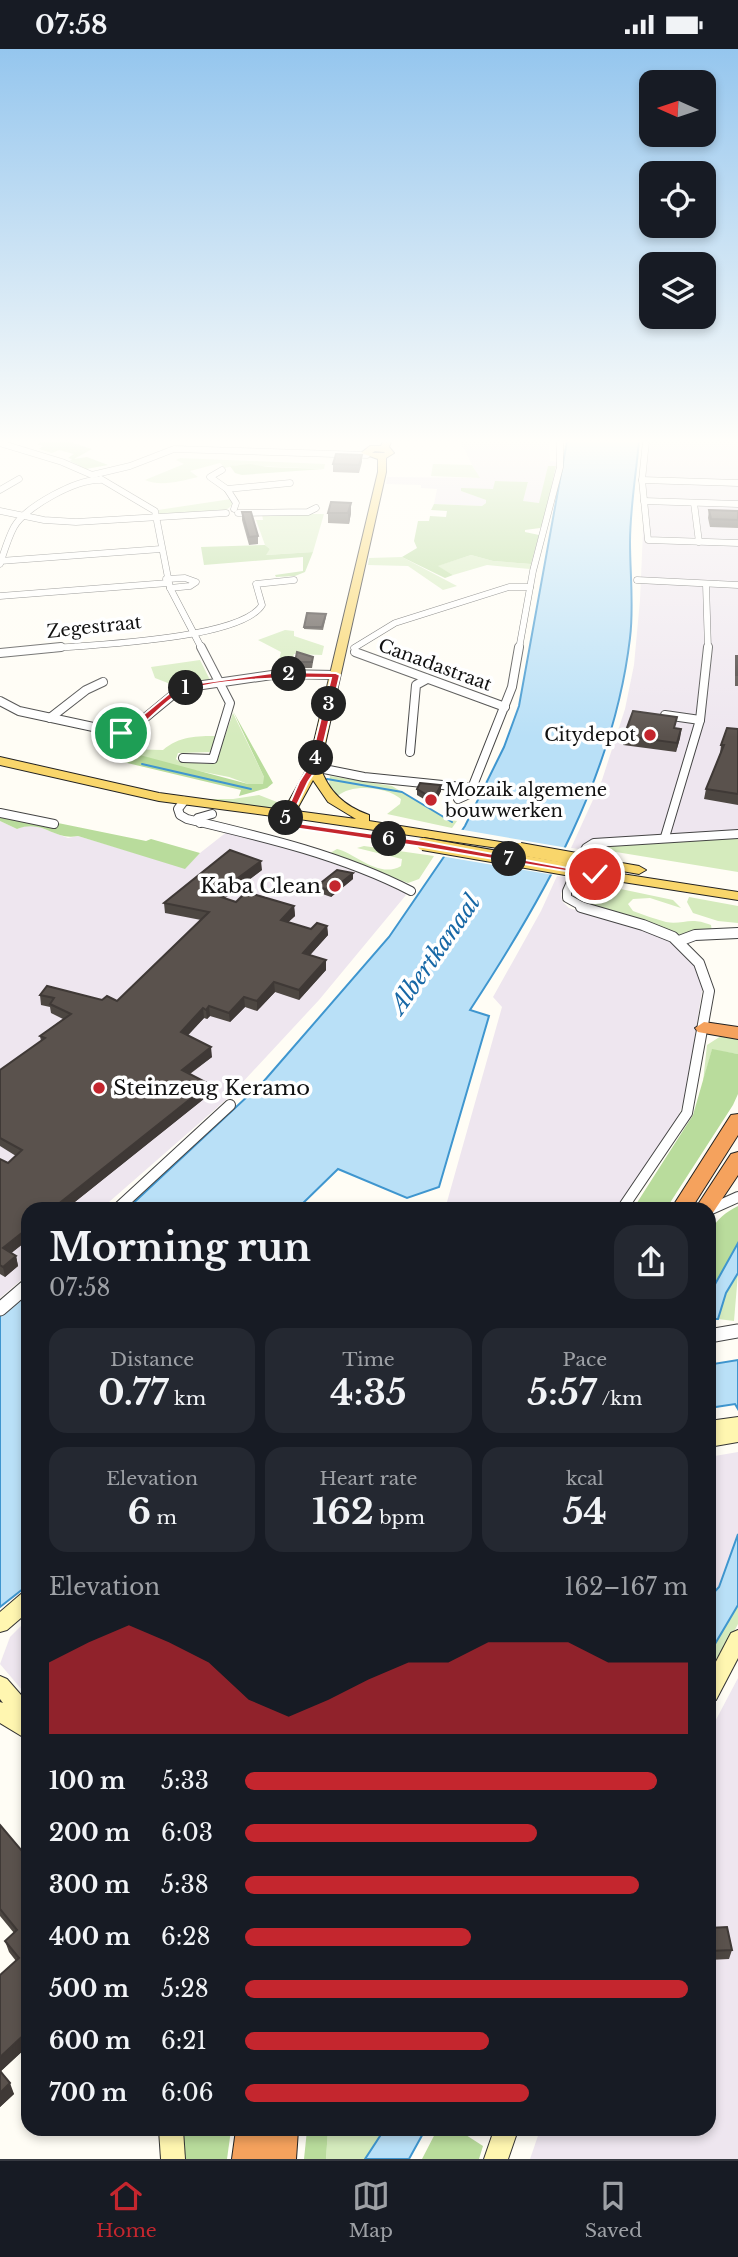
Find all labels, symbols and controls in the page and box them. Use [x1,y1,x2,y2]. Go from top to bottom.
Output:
text: 07:58 [35,9,107,41]
north arrow [639,70,716,147]
map controls [639,70,716,329]
button: locate [639,161,716,238]
button: layers [639,252,716,329]
street label: Zegestraat [45,611,143,643]
street label: Canadastraat [375,634,495,696]
pin: 2 [272,657,306,691]
text: 2 [282,662,295,685]
pin: 1 [168,671,204,705]
text: 1 [181,676,190,699]
pin: 3 [312,687,346,721]
text: 3 [322,692,335,715]
pin [91,703,151,763]
icon: arrive [102,714,140,752]
place label: Citydepot [544,724,636,746]
marker: Citydepot [642,727,658,743]
pin: 4 [298,741,334,775]
text: 4 [309,746,322,769]
place label: Mozaik algemene bouwwerken [444,779,607,822]
marker: Mozaik algemene bouwwerken [423,792,439,808]
pin: 5 [268,801,304,835]
text: 5 [280,806,291,829]
pin: 6 [372,821,406,857]
text: 6 [382,827,395,850]
pin: 7 [491,841,526,877]
pin [565,844,625,904]
text: 7 [504,847,513,870]
icon: check [576,855,614,893]
place label: Kaba Clean [200,873,321,899]
marker: Kaba Clean [327,878,343,894]
water label: Albertkanaal [382,889,487,1021]
place label: Steinzeug Keramo [113,1075,310,1101]
marker: Steinzeug Keramo [91,1080,107,1096]
text: Morning run [49,1224,311,1271]
button: share [614,1225,688,1299]
text: 07:58 [49,1274,111,1302]
text: Distance [110,1348,194,1371]
text: Time [342,1348,395,1371]
text: Pace [563,1348,607,1371]
text: 0.77 [98,1371,169,1414]
text: 4:35 [330,1371,407,1414]
text: 5:57 [527,1371,597,1414]
text: km [169,1387,206,1410]
text: /km [597,1387,642,1410]
text: Elevation [106,1467,198,1490]
text: Heart rate [320,1467,417,1490]
text: kcal [566,1467,604,1490]
text: 6 [127,1490,151,1533]
text: 162 [312,1490,374,1533]
text: 54 [563,1490,607,1533]
text: m [151,1506,177,1529]
text: bpm [374,1506,425,1529]
text: Elevation [49,1573,160,1601]
text: 162–167 m [564,1573,688,1601]
text: 100 m [49,1767,125,1795]
text: 5:33 [161,1767,209,1795]
text: 200 m [49,1819,130,1847]
text: 6:03 [161,1819,213,1847]
text: 300 m [49,1871,130,1899]
text: 5:38 [161,1871,209,1899]
text: 400 m [49,1923,131,1951]
text: 6:28 [161,1923,210,1951]
text: 500 m [49,1975,129,2003]
text: 5:28 [161,1975,209,2003]
text: 600 m [49,2027,131,2055]
text: 6:21 [161,2027,207,2055]
text: 700 m [49,2079,127,2107]
text: 6:06 [161,2079,214,2107]
tab: Home [96,2177,157,2242]
tab: Map [349,2177,393,2242]
tab: Saved [585,2177,642,2242]

